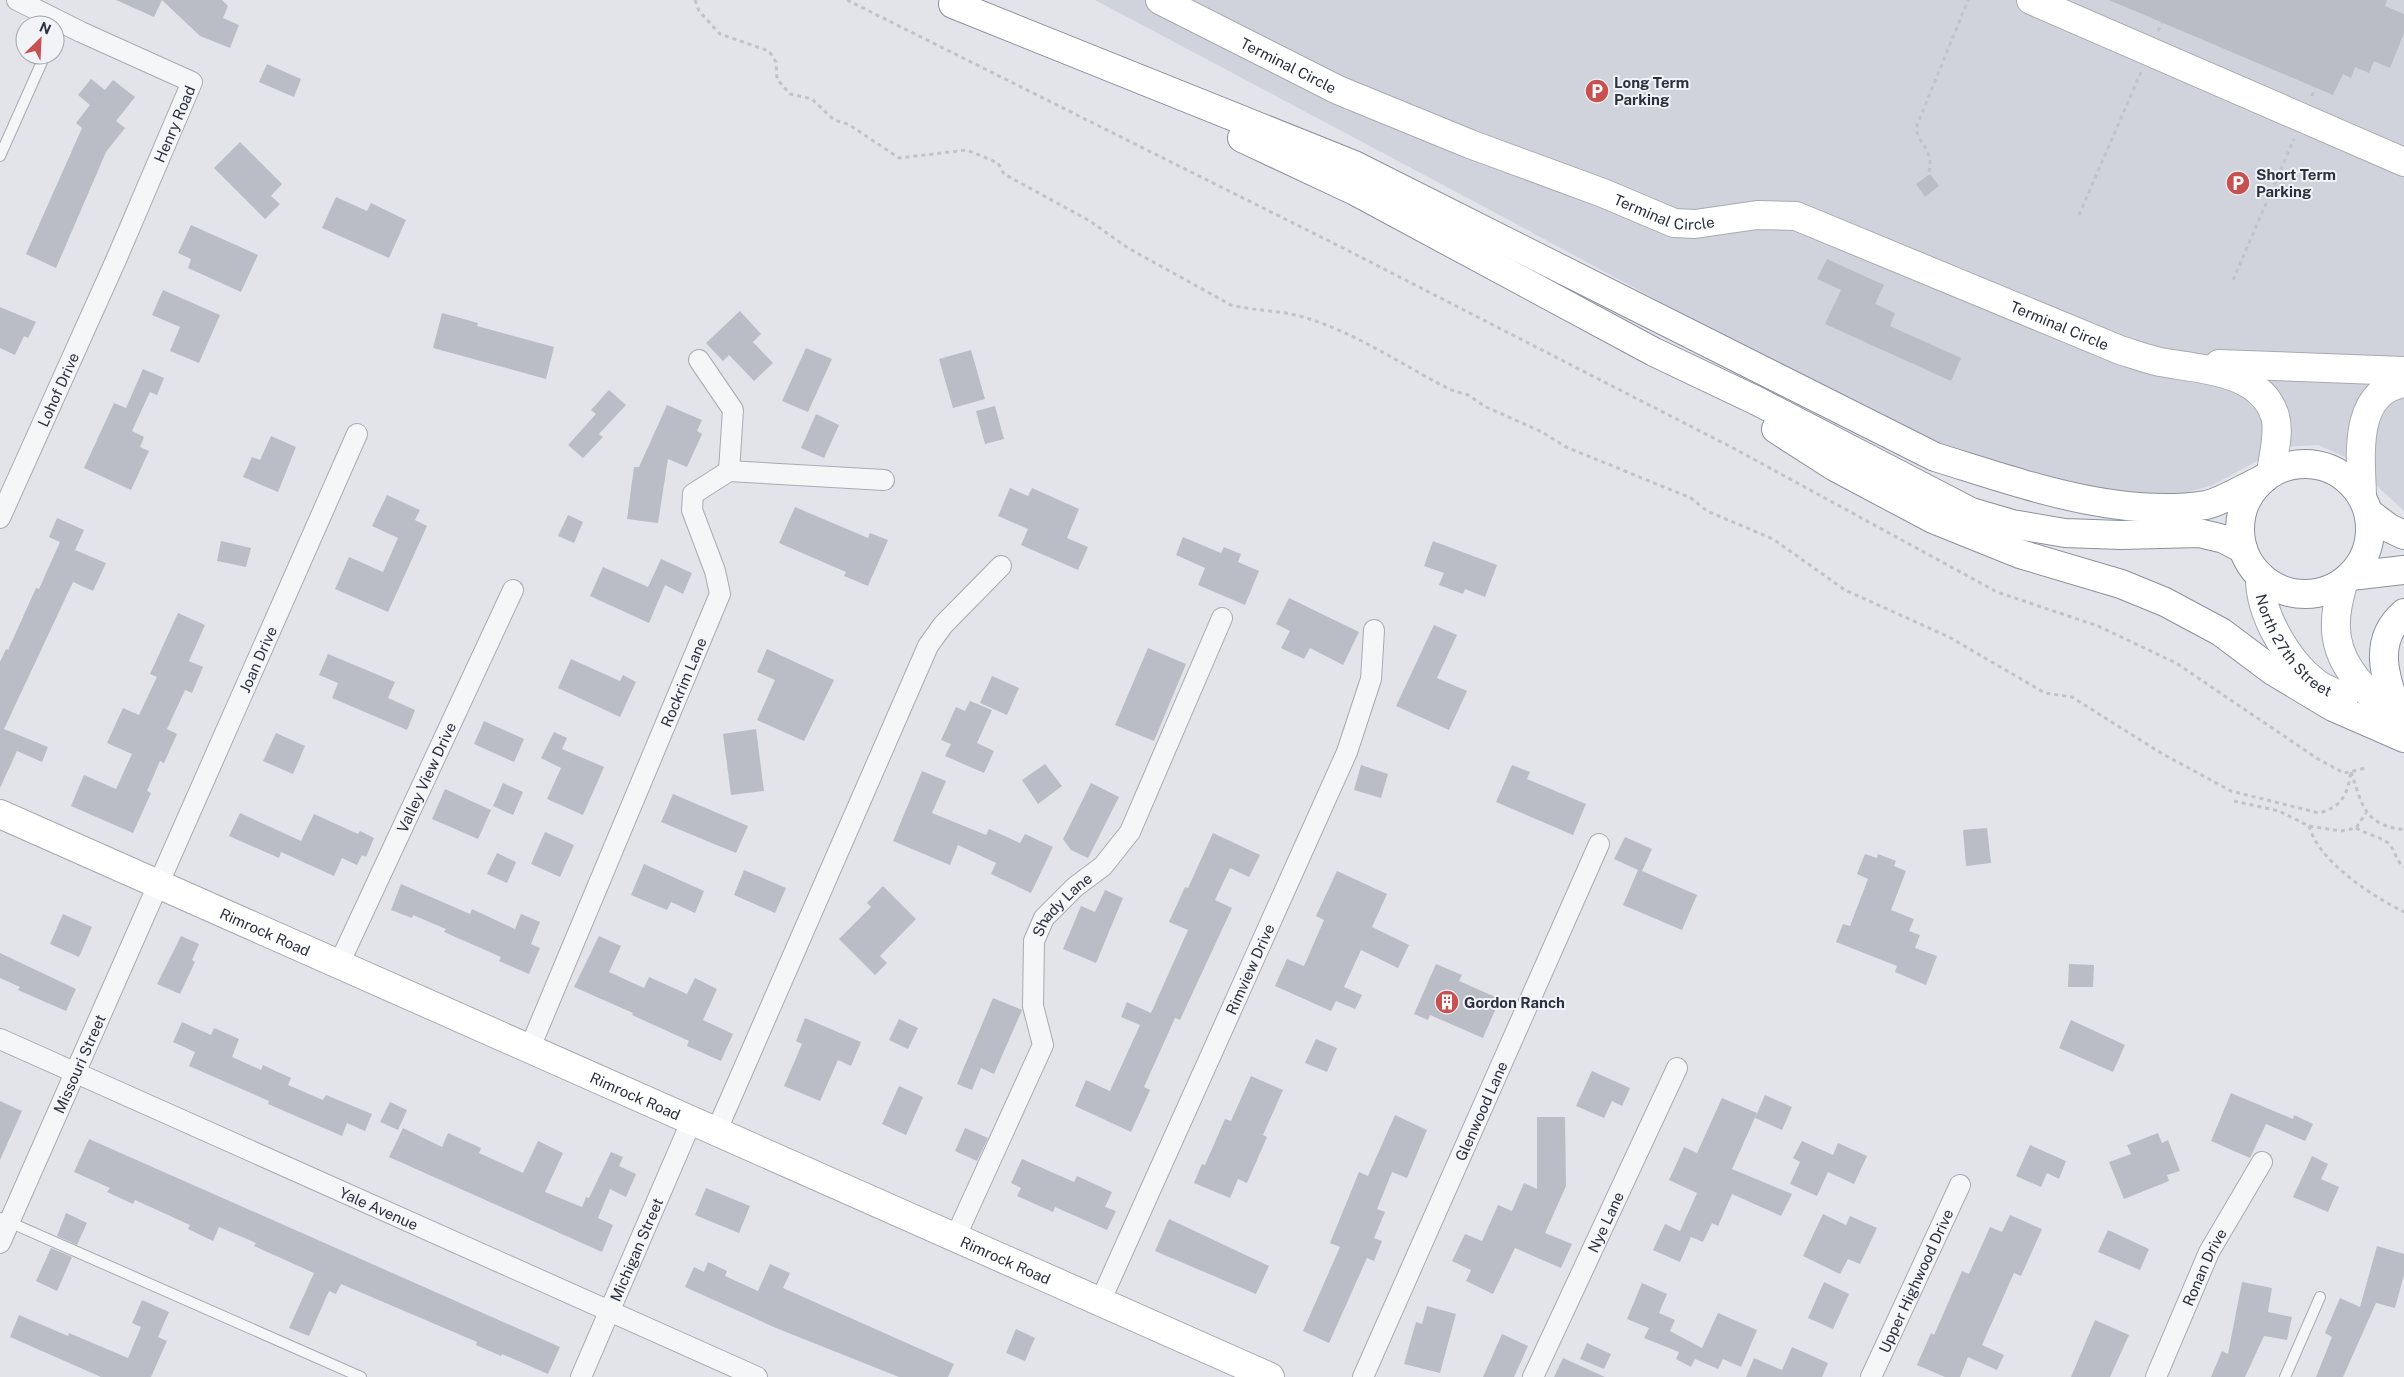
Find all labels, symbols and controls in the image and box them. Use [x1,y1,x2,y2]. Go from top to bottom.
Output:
north arrow [15,15,65,65]
text: N [37,19,54,38]
street label: Terminal Circle [1238,34,1339,96]
place label: Long Term Parking [1614,74,1689,108]
parking icon: Long Term Parking [1584,78,1610,104]
street label: Henry Road [150,83,198,165]
place label: Short Term Parking [2256,166,2336,200]
parking icon: Short Term Parking [2225,170,2251,196]
street label: Terminal Circle [1611,190,1716,233]
street label: Terminal Circle [2008,297,2111,353]
street label: Lohof Drive [34,350,82,429]
street label: North 27th Street [2253,592,2335,699]
street label: Joan Drive [236,624,280,695]
street label: Rockrim Lane [657,635,709,729]
street label: Valley View Drive [393,720,459,835]
street label: Shady Lane [1029,869,1095,939]
street label: Rimrock Road [217,904,313,959]
street label: Rimview Drive [1222,921,1277,1017]
building icon: Gordon Ranch [1434,989,1460,1015]
place label: Gordon Ranch [1464,994,1565,1011]
street label: Missouri Street [50,1011,108,1116]
street label: Glenwood Lane [1451,1059,1510,1163]
street label: Rimrock Road [588,1068,683,1123]
street label: Yale Avenue [337,1183,421,1233]
street label: Nye Lane [1584,1189,1627,1255]
street label: Michigan Street [606,1195,666,1304]
street label: Upper Highwood Drive [1875,1206,1956,1355]
street label: Ronan Drive [2179,1225,2230,1308]
street label: Rimrock Road [958,1232,1053,1287]

